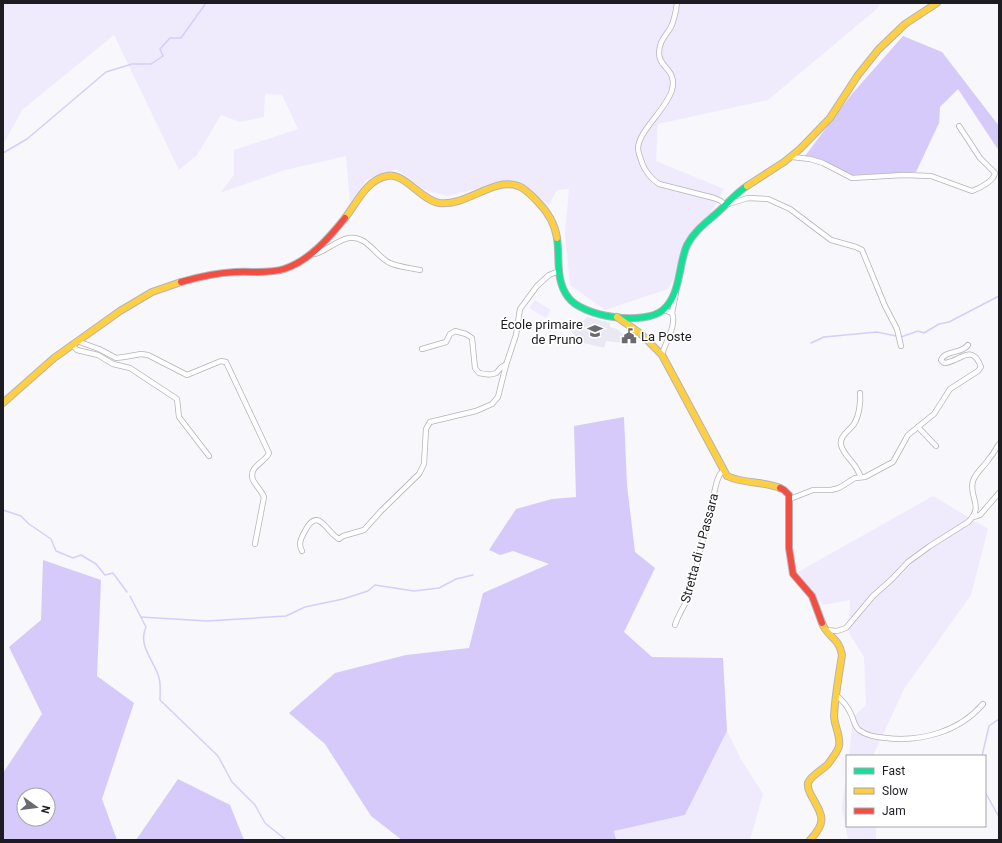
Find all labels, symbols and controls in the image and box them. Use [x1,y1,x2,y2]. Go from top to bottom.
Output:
place label: École primaire de Pruno [501,317,583,347]
school or university icon: École primaire de Pruno [586,322,604,340]
public building icon: La Poste [620,327,638,345]
place label: La Poste [641,329,692,344]
street label: Stretta di u Passara [678,492,721,605]
legend [846,755,986,827]
text: Fast [882,764,905,778]
text: Slow [882,784,908,798]
north arrow [16,787,56,827]
text: N [38,804,52,815]
text: Jam [882,804,906,818]

